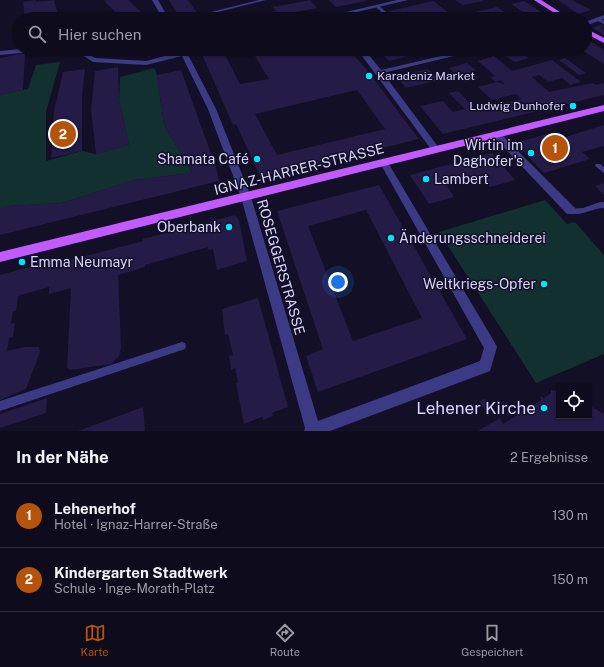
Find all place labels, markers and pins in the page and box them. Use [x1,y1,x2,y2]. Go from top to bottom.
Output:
place label: Karadeniz Market [377,69,475,83]
marker: Karadeniz Market [364,71,374,81]
place label: Ludwig Dunhofer [469,99,565,113]
marker: Ludwig Dunhofer [568,101,578,111]
pin: 2 [50,119,76,149]
pin: 1 [542,133,568,163]
place label: Wirtin im Daghofer's [453,137,523,169]
marker: Wirtin im Daghofer's [526,148,536,158]
place label: Shamata Café [157,151,249,167]
marker: Shamata Café [252,154,262,164]
place label: Lambert [434,171,489,187]
marker: Lambert [421,174,431,184]
place label: Oberbank [157,219,221,235]
marker: Oberbank [224,222,234,232]
place label: Änderungsschneiderei [399,228,546,246]
marker: Änderungsschneiderei [386,233,396,243]
place label: Emma Neumayr [30,254,133,270]
marker: Emma Neumayr [17,257,27,267]
place label: Weltkriegs-Opfer [423,276,536,292]
marker: Weltkriegs-Opfer [539,279,549,289]
place label: Lehener Kirche [416,398,536,418]
marker: Lehener Kirche [539,403,549,413]

